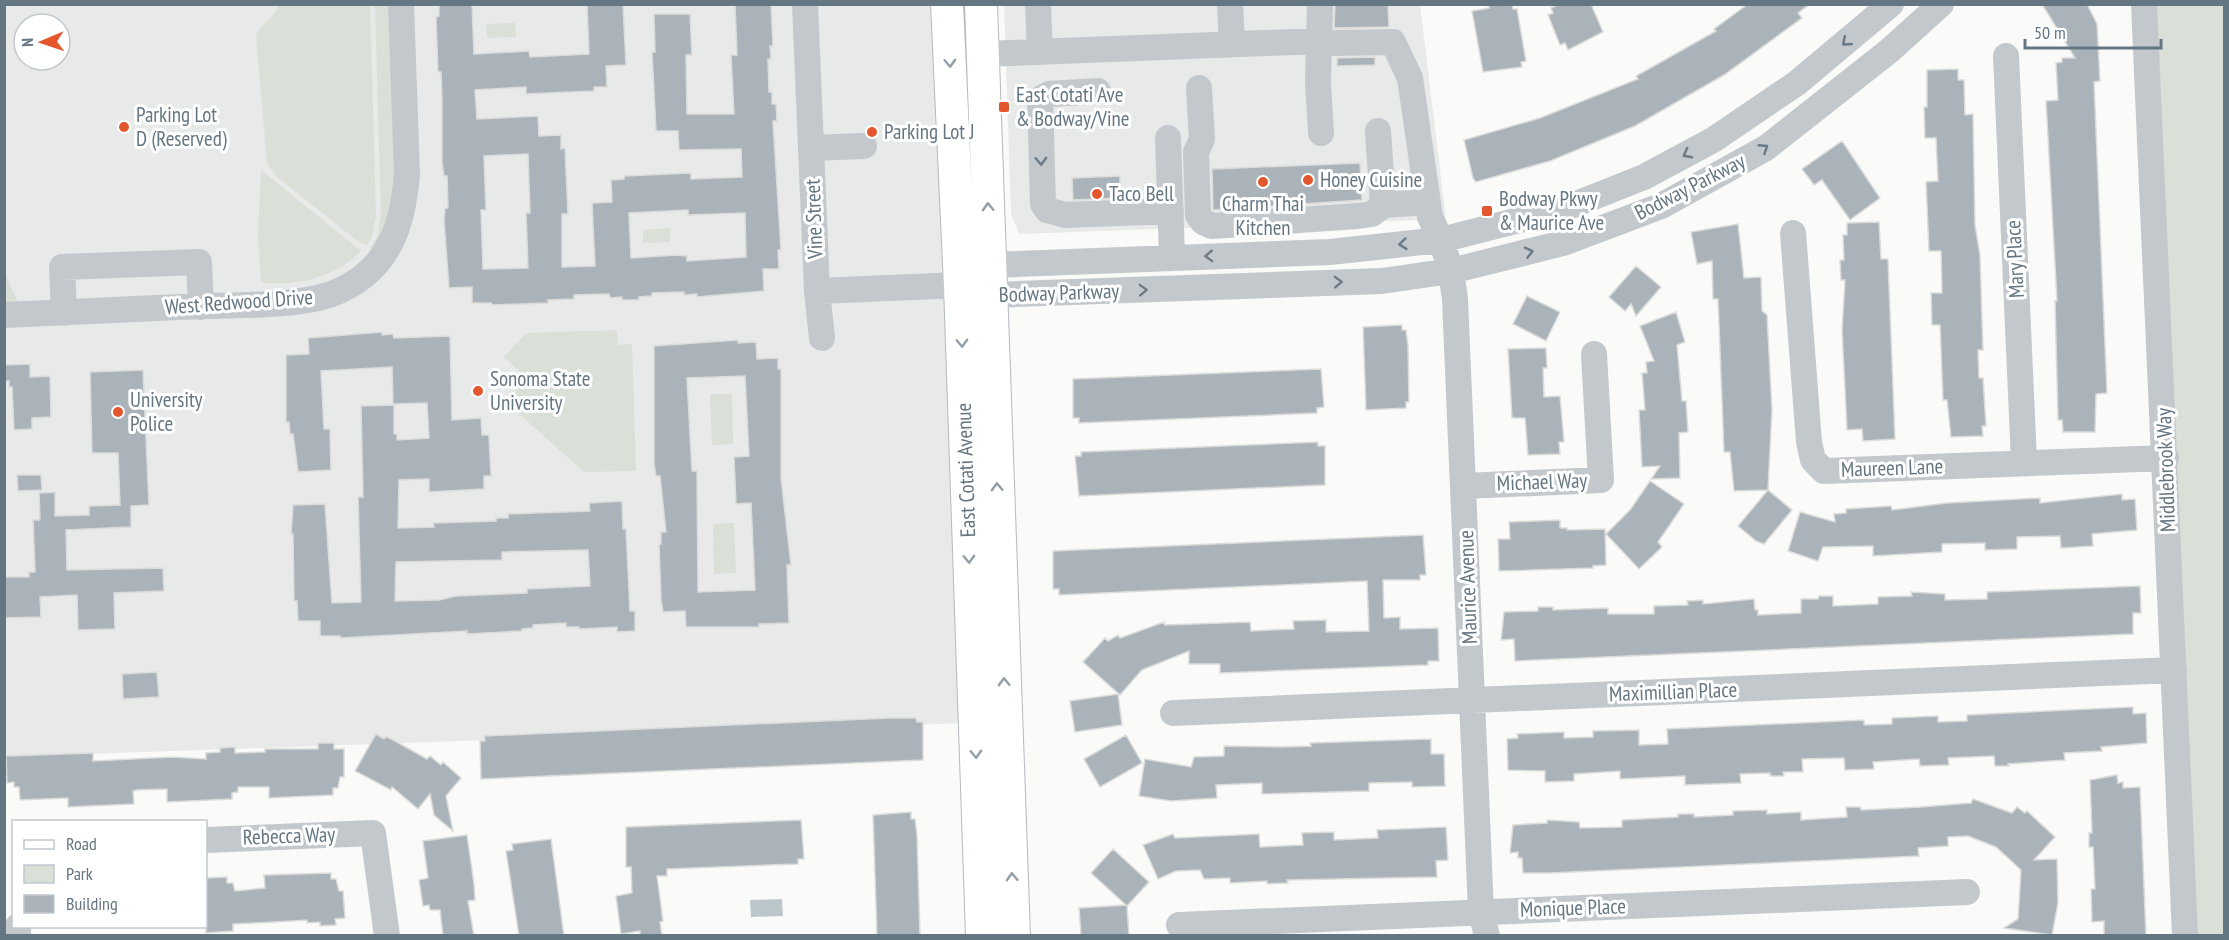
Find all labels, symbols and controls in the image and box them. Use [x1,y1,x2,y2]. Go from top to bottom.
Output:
north arrow [12,12,72,72]
scale bar [2025,12,2162,50]
text: 50 m [2034,21,2066,44]
one-way arrow [1842,34,1853,45]
text: N [17,38,37,47]
one-way arrow [944,58,956,67]
place label: East Cotati Ave & Bodway/Vine [1016,81,1129,132]
marker: East Cotati Ave & Bodway/Vine [997,100,1011,114]
place label: Parking Lot D (Reserved) [136,101,227,152]
place label: Parking Lot J [884,118,975,145]
marker: Parking Lot D (Reserved) [117,120,131,134]
marker: Parking Lot J [865,125,879,139]
one-way arrow [1758,144,1769,155]
street label: Bodway Parkway [1630,147,1750,226]
one-way arrow [1683,147,1693,158]
one-way arrow [1035,156,1048,165]
place label: Honey Cuisine [1320,166,1422,193]
marker: Honey Cuisine [1301,173,1315,187]
marker: Charm Thai Kitchen [1256,175,1270,189]
street label: Vine Street [799,178,828,261]
place label: Taco Bell [1109,180,1174,207]
place label: Bodway Pkwy & Maurice Ave [1499,185,1604,236]
marker: Taco Bell [1090,187,1104,201]
place label: Charm Thai Kitchen [1222,190,1304,241]
one-way arrow [982,202,995,211]
marker: Bodway Pkwy & Maurice Ave [1480,204,1494,218]
street label: Mary Place [1999,219,2030,299]
one-way arrow [1399,237,1408,250]
one-way arrow [1524,246,1534,259]
one-way arrow [1204,249,1213,262]
one-way arrow [1333,276,1342,289]
street label: Bodway Parkway [998,277,1120,308]
street label: West Redwood Drive [164,283,314,320]
one-way arrow [1138,284,1147,296]
one-way arrow [956,339,968,348]
place label: Sonoma State University [490,365,590,416]
marker: Sonoma State University [471,384,485,398]
place label: University Police [130,386,203,437]
street label: East Cotati Avenue [950,402,981,538]
marker: University Police [111,405,125,419]
street label: Middlebrook Way [2150,407,2181,533]
street label: Maureen Lane [1840,452,1944,483]
street label: Michael Way [1496,466,1588,497]
one-way arrow [990,483,1003,492]
street label: Maurice Avenue [1452,530,1483,644]
one-way arrow [963,555,976,564]
street label: Maximillian Place [1608,676,1738,707]
one-way arrow [998,678,1011,687]
one-way arrow [969,750,982,759]
legend [12,820,207,928]
street label: Rebecca Way [242,820,336,851]
text: Road [66,832,97,855]
text: Park [66,862,93,885]
one-way arrow [1005,873,1018,882]
text: Building [66,892,118,915]
street label: Monique Place [1519,892,1626,923]

